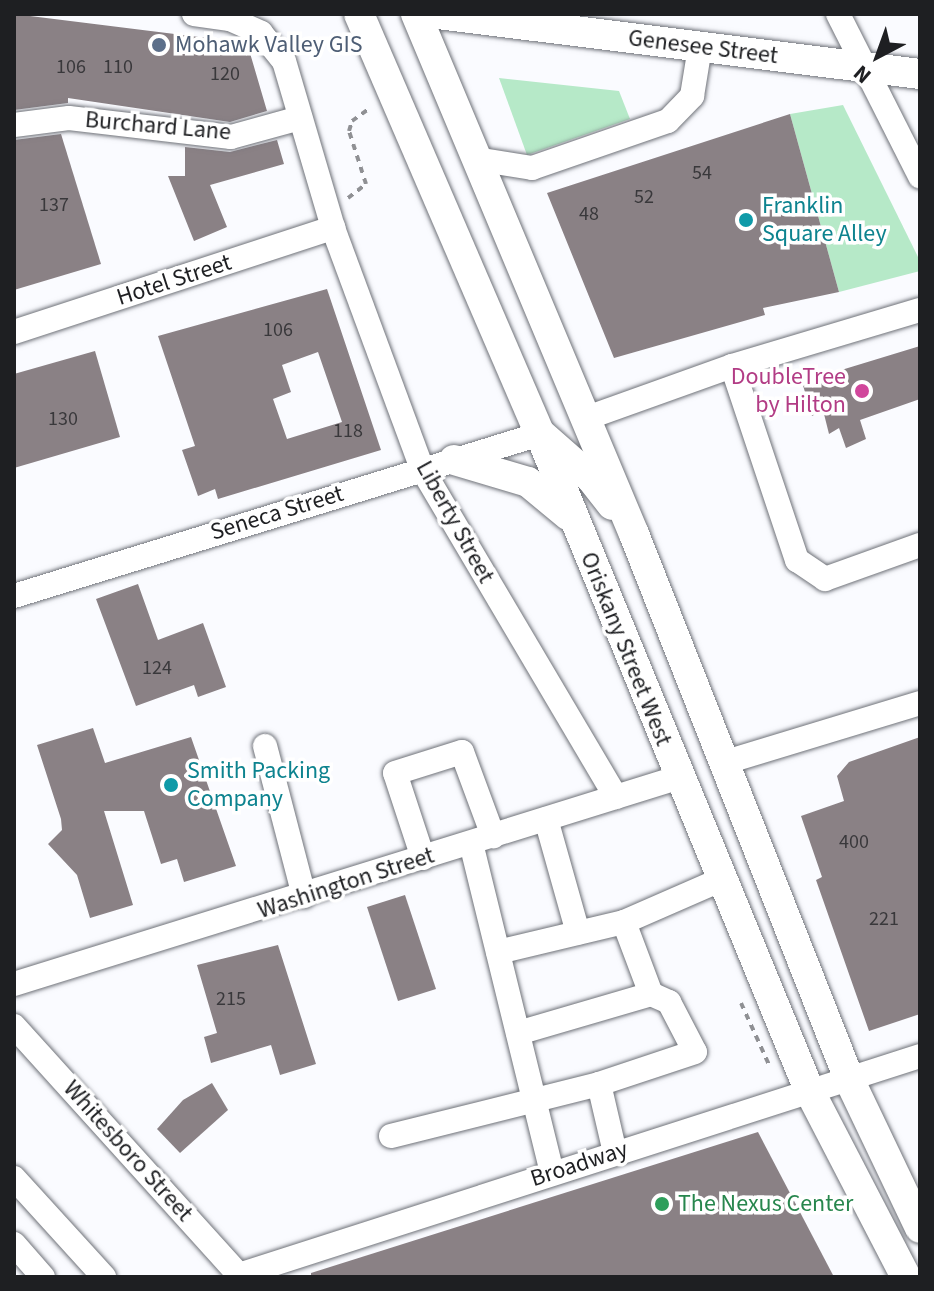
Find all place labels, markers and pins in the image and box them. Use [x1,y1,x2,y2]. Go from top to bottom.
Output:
place label: Mohawk Valley GIS [175,31,363,59]
marker: Mohawk Valley GIS [150,36,168,54]
place label: Franklin Square Alley [762,192,887,248]
marker: Franklin Square Alley [737,211,755,229]
place label: DoubleTree by Hilton [731,363,846,419]
marker: DoubleTree by Hilton [853,382,871,400]
place label: Smith Packing Company [187,757,330,813]
marker: Smith Packing Company [162,776,180,794]
place label: The Nexus Center [678,1190,853,1218]
marker: The Nexus Center [653,1195,671,1213]

